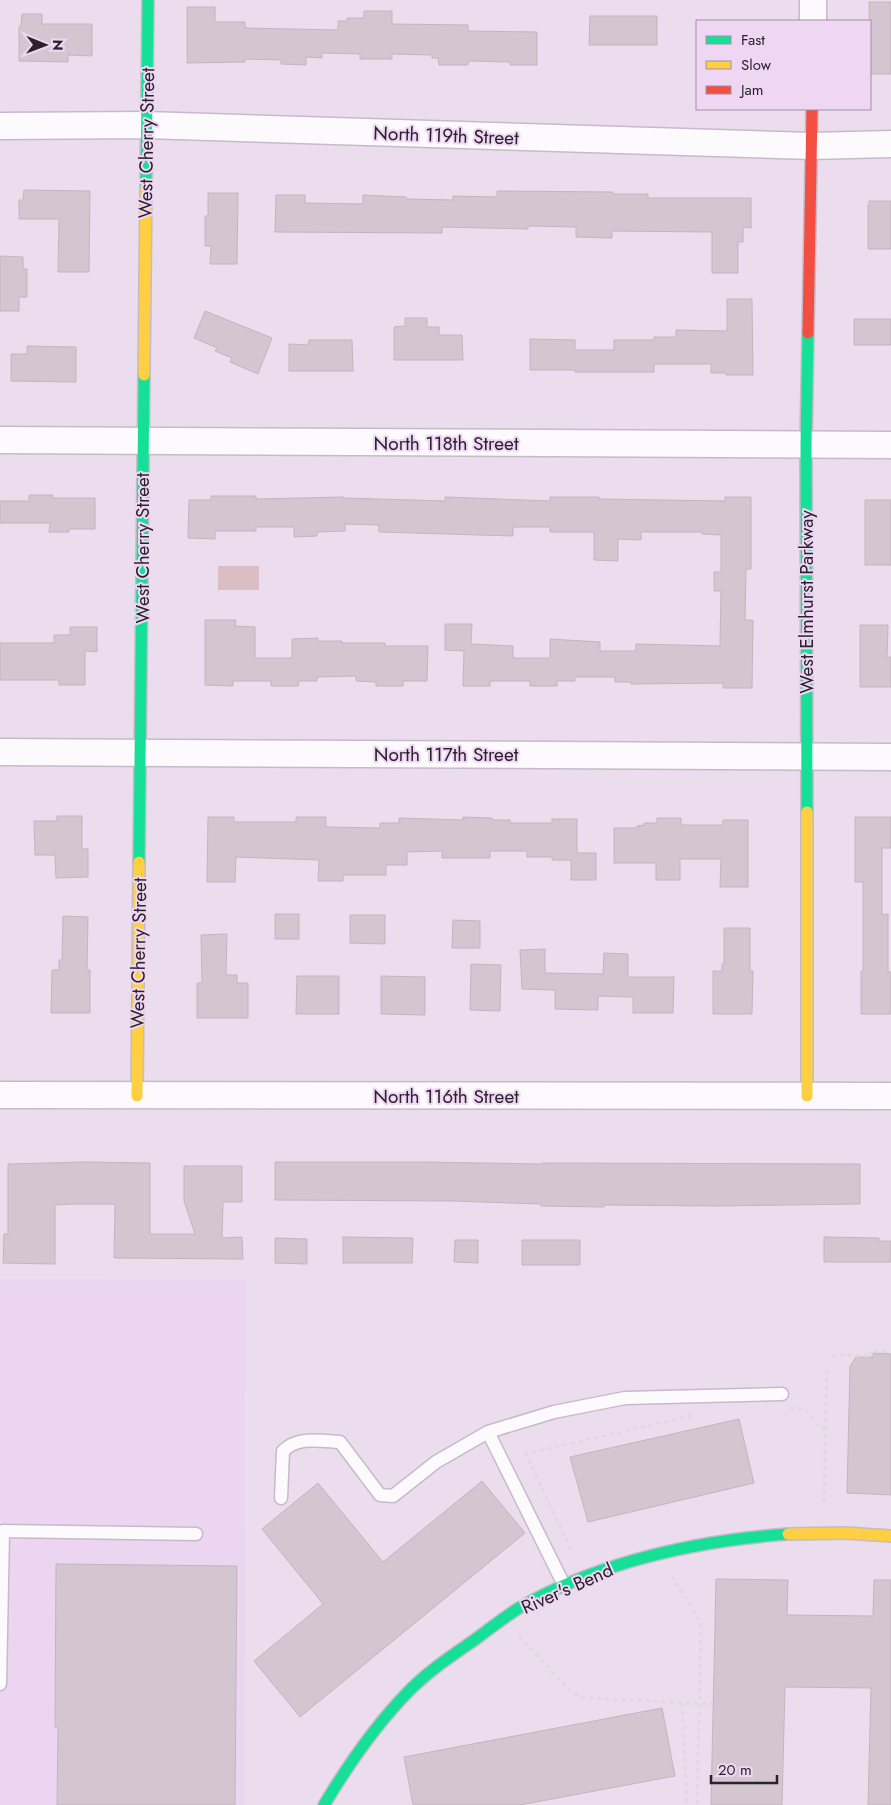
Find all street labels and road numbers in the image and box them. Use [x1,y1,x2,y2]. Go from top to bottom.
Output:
street label: West Cherry Street [132,67,161,219]
street label: North 119th Street [373,119,520,152]
street label: North 118th Street [374,430,519,457]
street label: West Cherry Street [129,472,156,623]
street label: West Elmhurst Parkway [793,510,820,694]
street label: North 117th Street [374,741,519,768]
street label: West Cherry Street [124,877,153,1029]
street label: North 116th Street [373,1083,519,1110]
street label: River's Bend [517,1556,617,1621]

